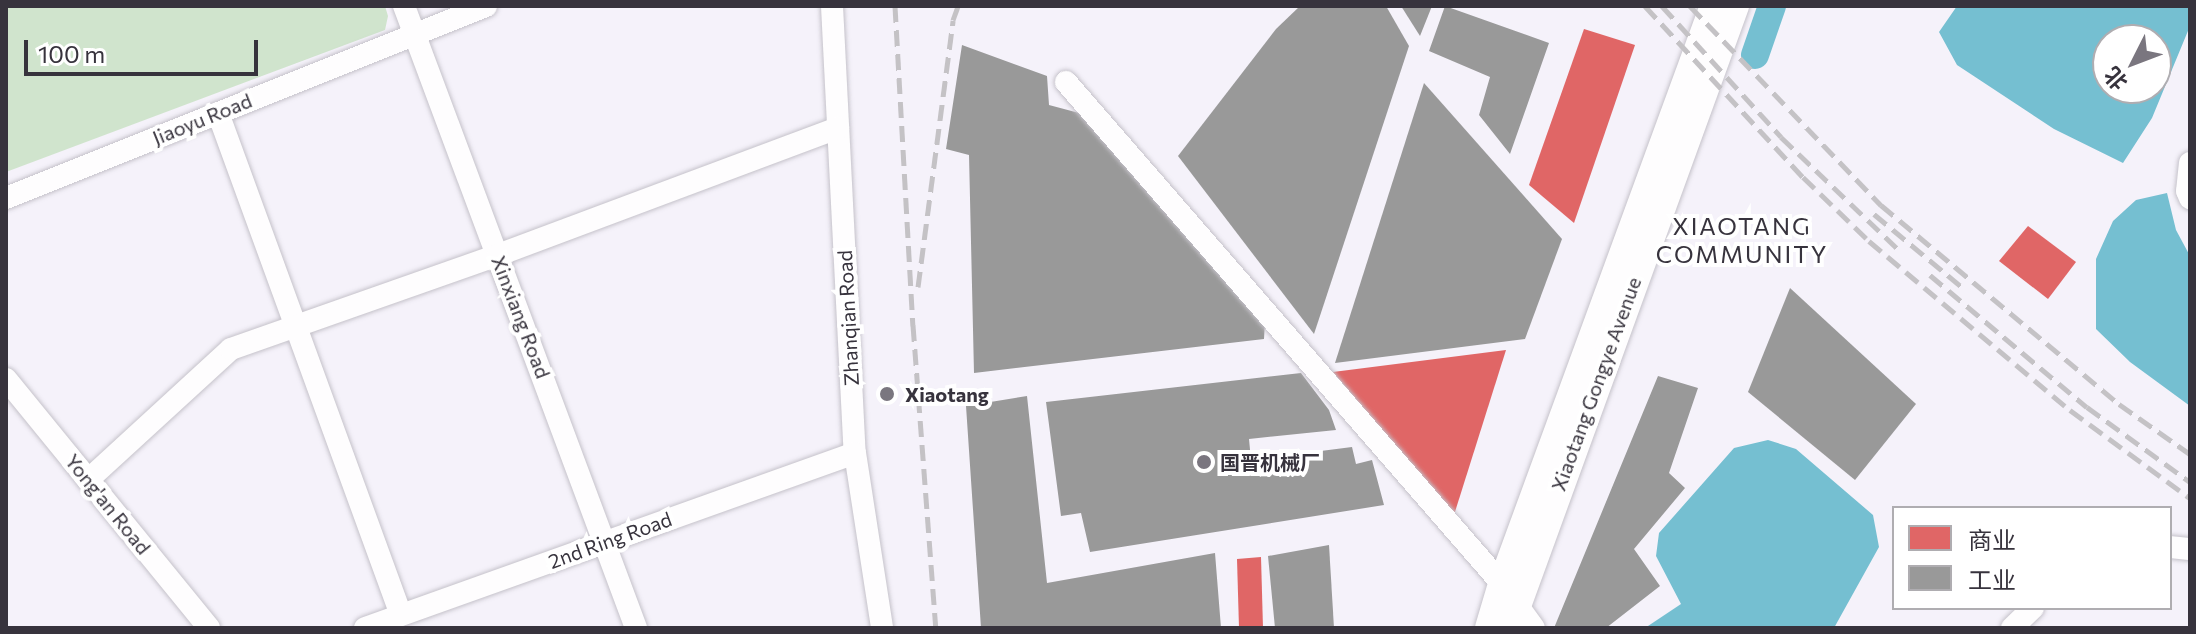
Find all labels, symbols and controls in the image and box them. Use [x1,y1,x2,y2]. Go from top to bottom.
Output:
scale bar [28,24,262,74]
north arrow [2092,24,2172,104]
text: 100 m [38,39,105,68]
text: 北 [2098,62,2133,96]
street label: Jiaoyu Road [149,88,255,150]
district label: XIAOTANG COMMUNITY [1656,212,1828,268]
street label: Zhanqian Road [832,249,864,387]
street label: Xinxiang Road [487,252,555,382]
street label: Xiaotang Gongye Avenue [1546,274,1646,494]
place label: Xiaotang [905,382,989,406]
marker: Xiaotang [876,383,898,405]
street label: Yong'an Road [60,449,156,559]
place label: 国晋机械厂 [1220,450,1320,474]
marker: 国晋机械厂 [1195,453,1213,471]
legend [1892,506,2172,610]
street label: 2nd Ring Road [545,507,675,573]
text: 商业 [1968,525,2016,554]
text: 工业 [1968,565,2016,594]

